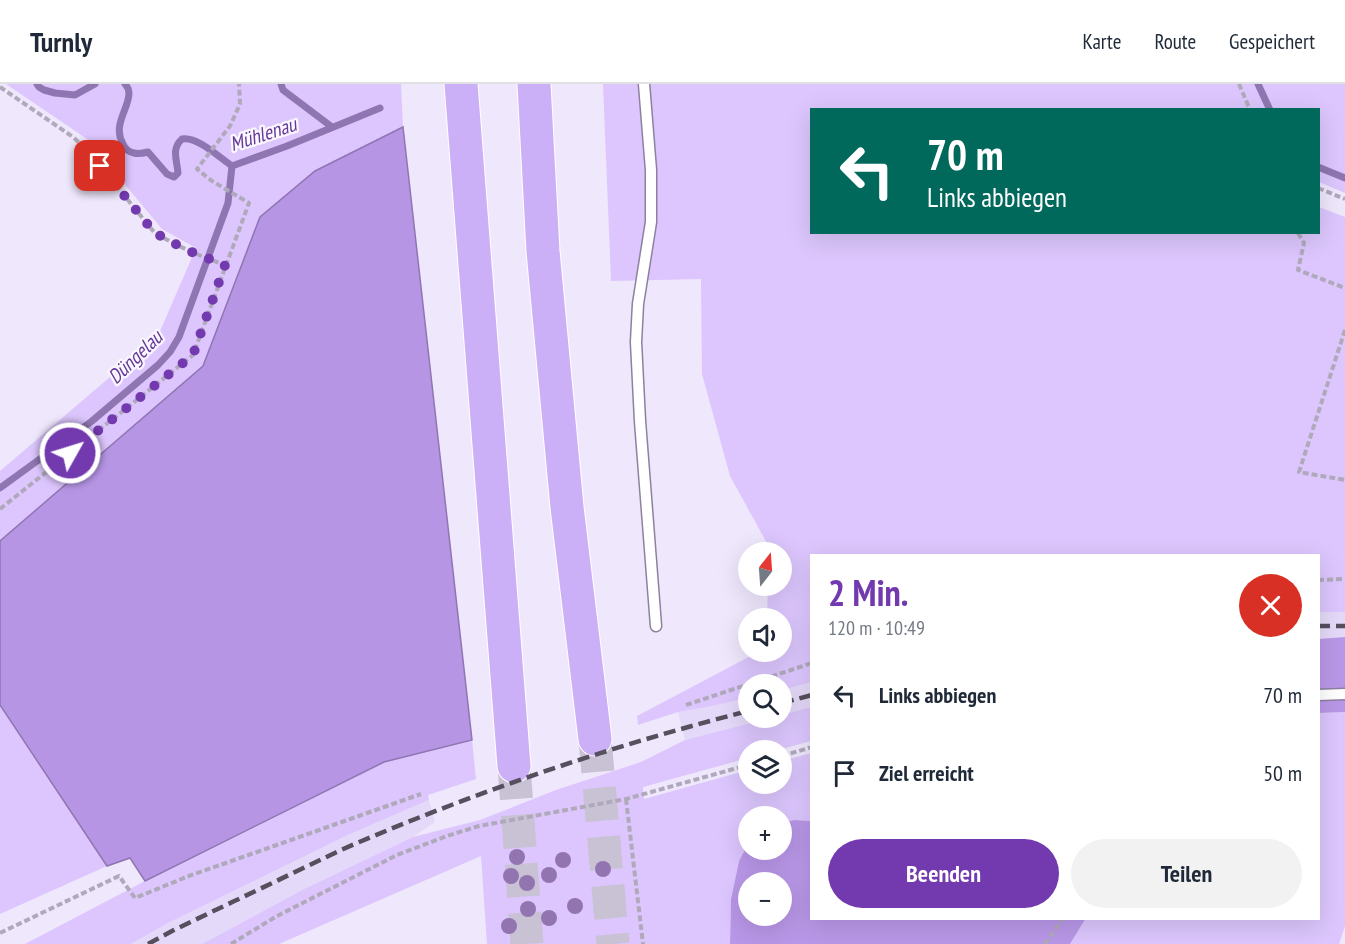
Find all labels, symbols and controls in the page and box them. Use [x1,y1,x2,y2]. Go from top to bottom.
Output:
text: Turnly [30,23,92,60]
text: Karte [1083,28,1121,55]
text: Route [1154,28,1196,55]
text: Gespeichert [1229,28,1315,55]
water label: Mühlenau [226,111,301,157]
text: 70 m [927,127,1004,182]
icon: left [828,132,906,210]
pin [74,140,125,191]
icon: arrive [83,149,116,182]
text: Links abbiegen [927,180,1067,214]
water label: Düngelau [102,324,169,389]
position arrow [38,421,102,485]
north arrow [738,542,792,596]
map controls [738,542,792,926]
text: 2 Min. [828,569,908,616]
button: close [1239,574,1302,637]
button: sound [738,608,792,662]
text: 120 m · 10:49 [828,615,925,641]
button: search [738,674,792,728]
icon: left [828,679,861,712]
text: Links abbiegen [879,681,996,709]
text: 70 m [1263,681,1302,709]
button: layers [738,740,792,794]
icon: arrive [828,757,861,790]
text: Ziel erreicht [879,759,974,787]
text: 50 m [1263,759,1302,787]
button: + [738,806,792,860]
button: Beenden [828,839,1059,908]
button: Teilen [1071,839,1302,908]
button: − [738,872,792,926]

